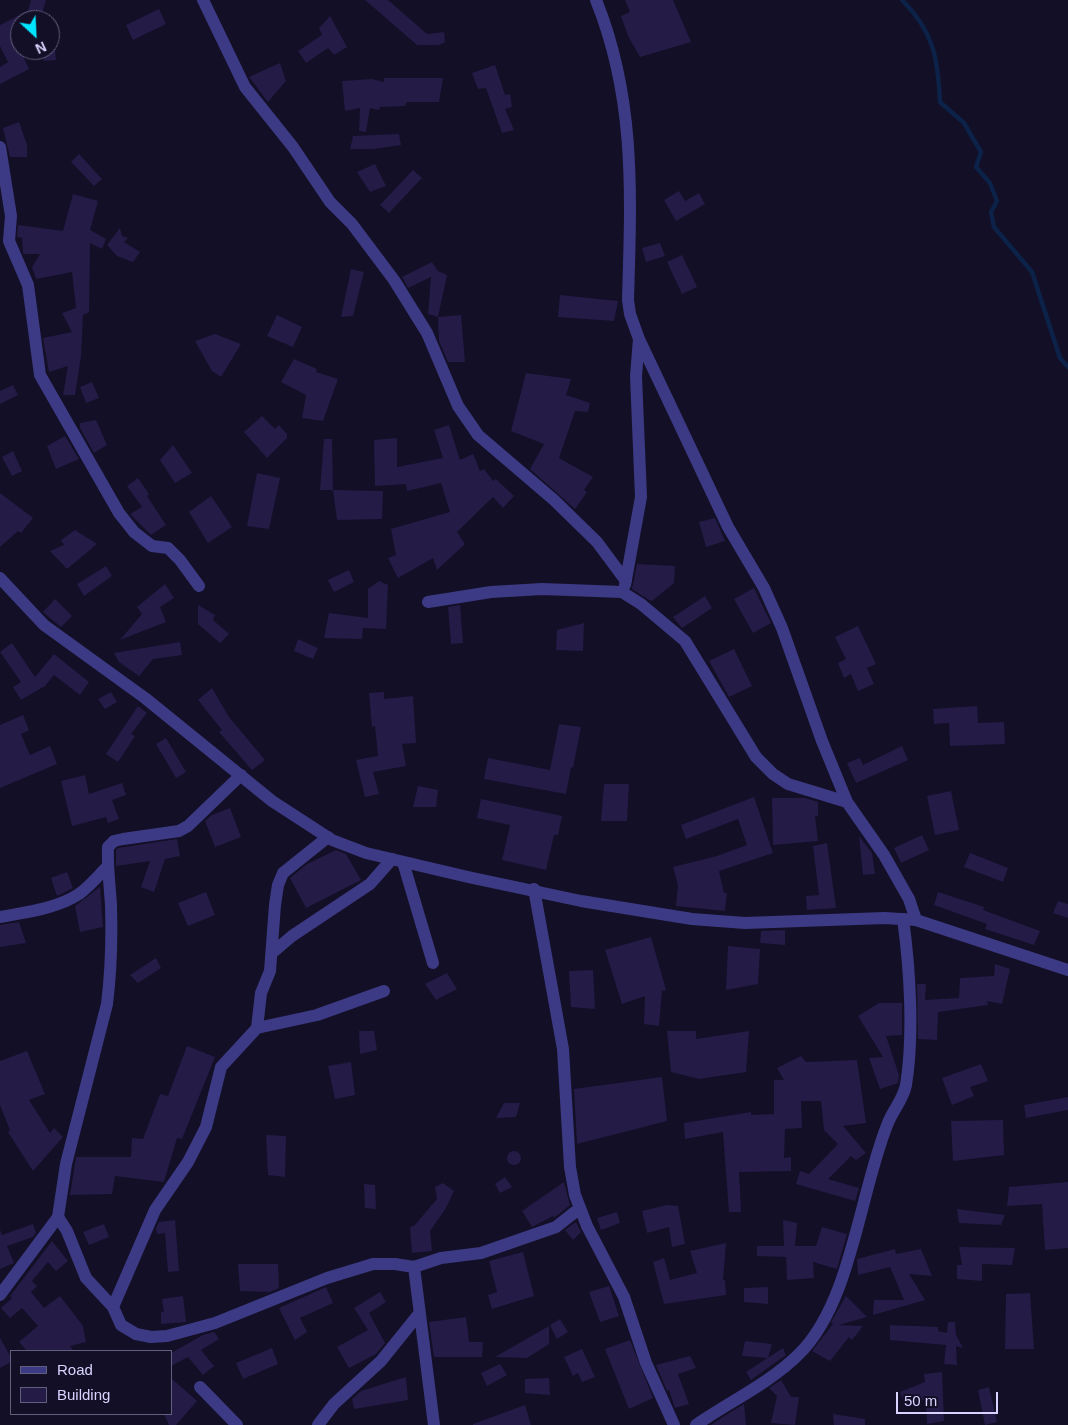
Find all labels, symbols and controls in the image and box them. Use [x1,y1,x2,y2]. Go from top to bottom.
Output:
north arrow [10,10,60,60]
text: N [33,38,49,57]
legend [10,1350,172,1415]
text: Road [57,1361,93,1378]
scale bar [898,1382,1000,1414]
text: Building [57,1386,110,1403]
text: 50 m [904,1392,937,1409]

